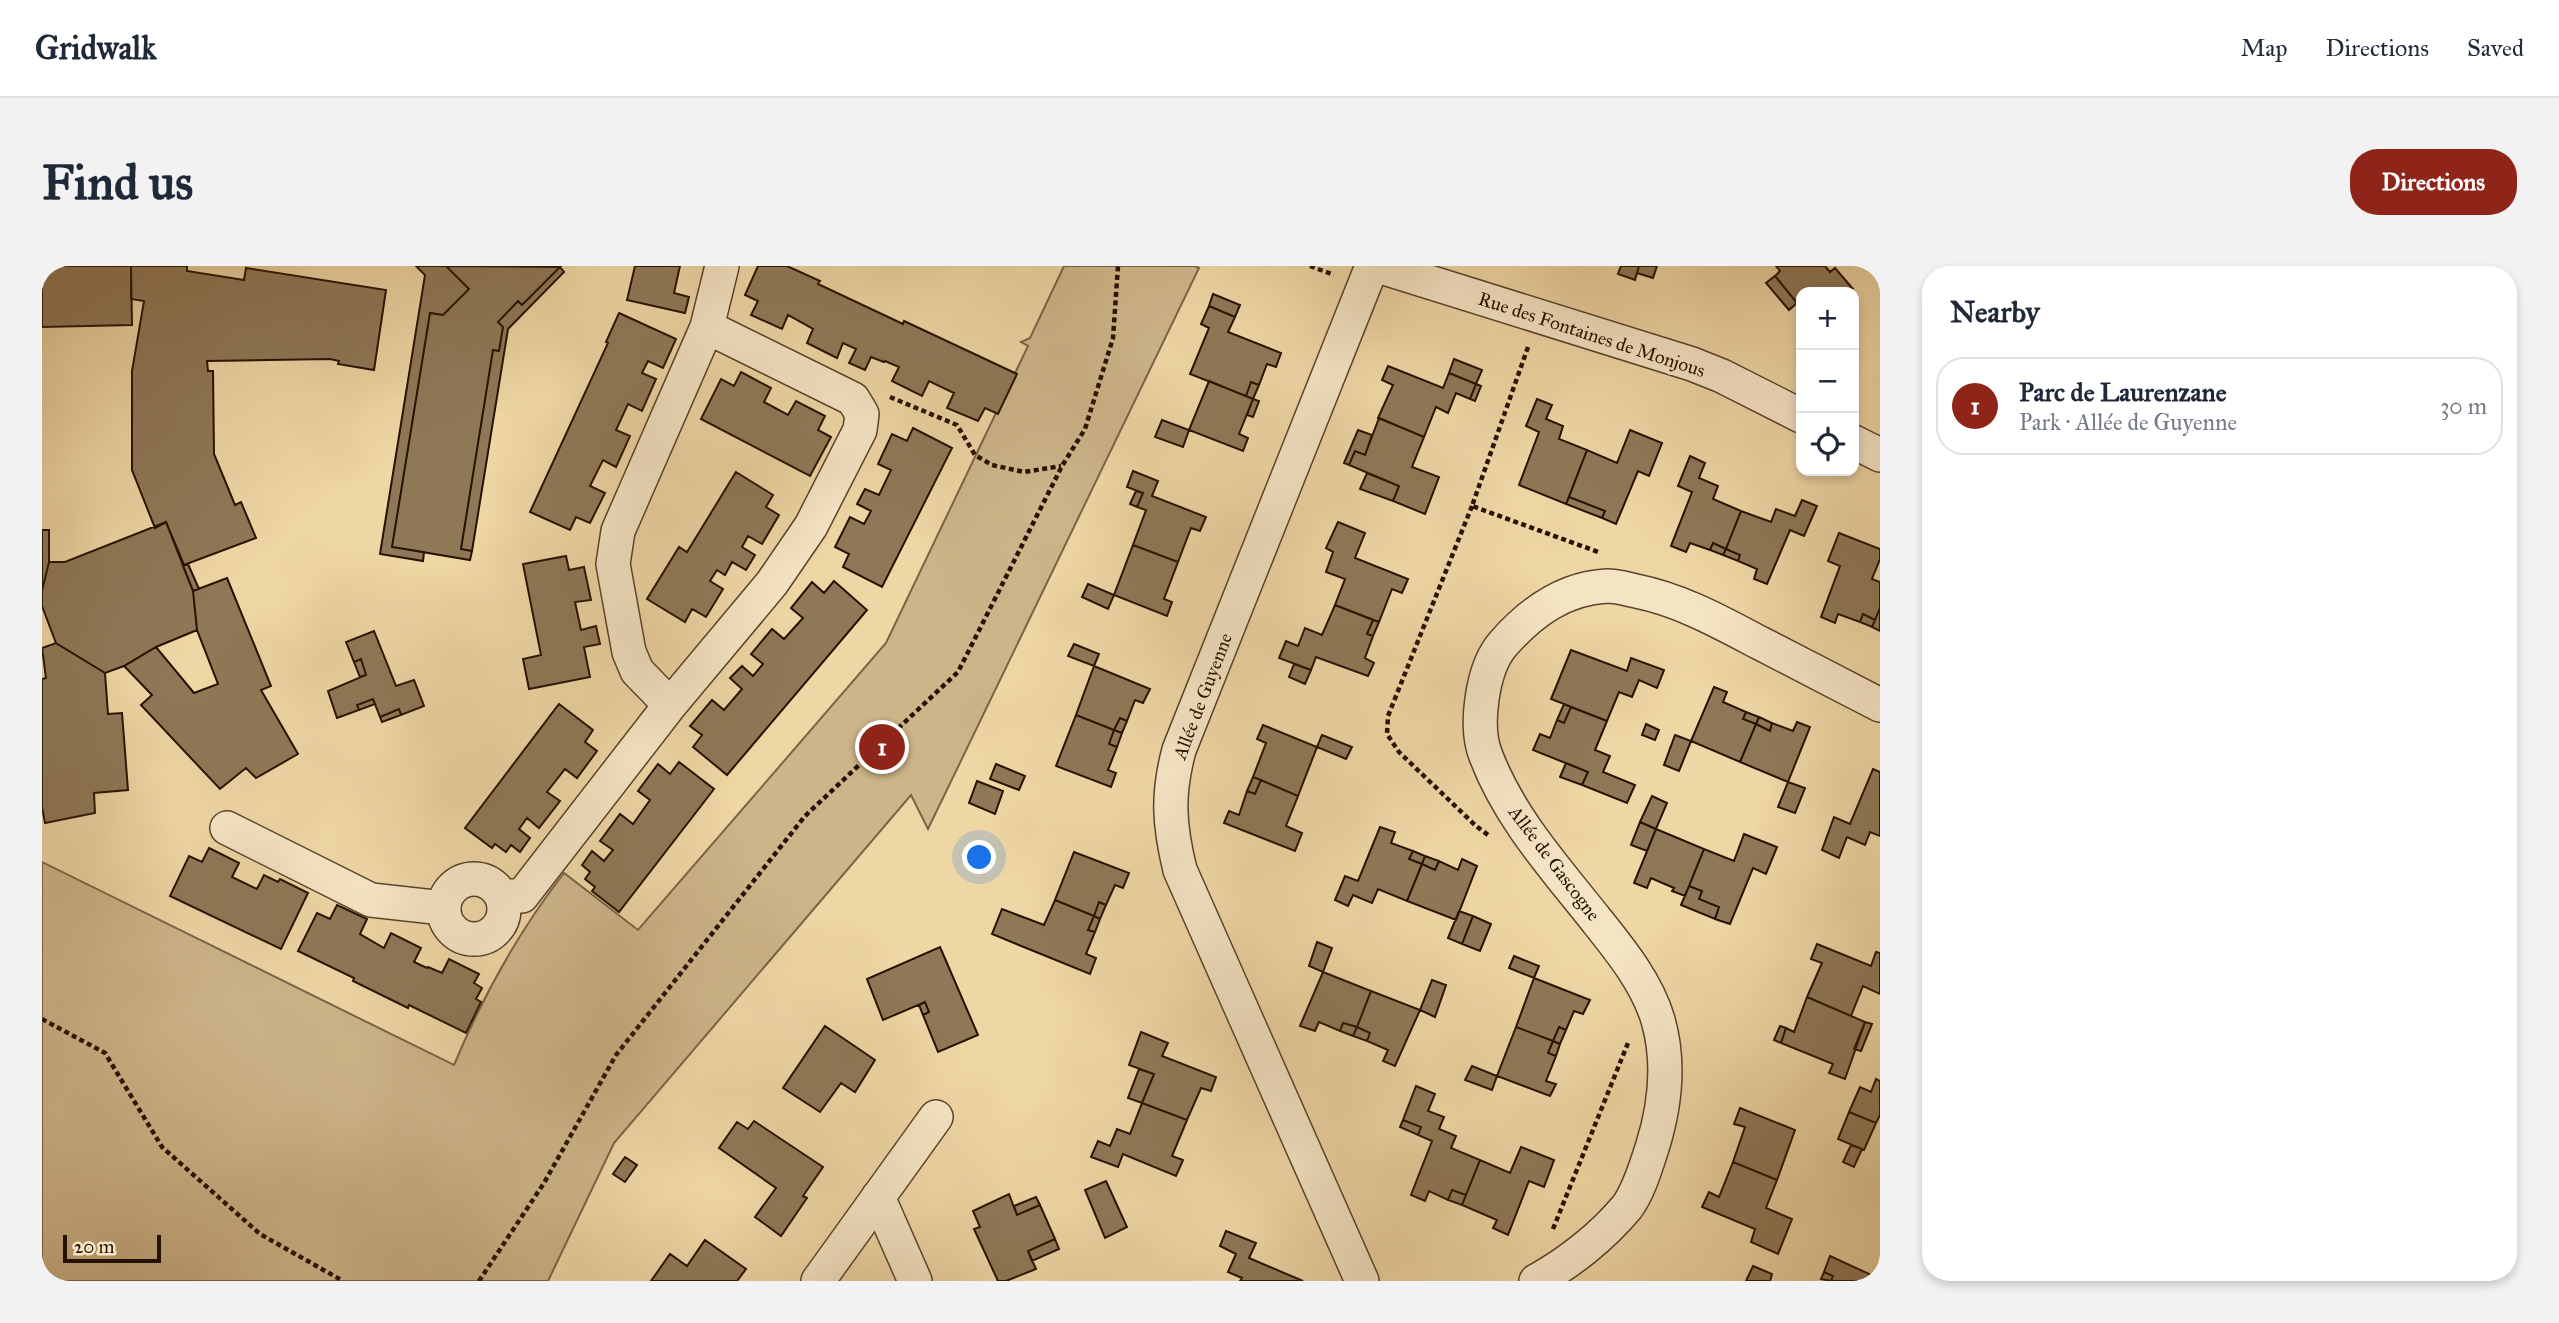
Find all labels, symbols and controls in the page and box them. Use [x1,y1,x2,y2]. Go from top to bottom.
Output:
text: Gridwalk [35,28,157,68]
text: Map [2241,33,2288,63]
text: Directions [2326,33,2429,63]
text: Saved [2467,33,2524,63]
button: Directions [2350,149,2517,215]
text: Find us [42,153,193,212]
street label: Rue des Fontaines de Monjous [1475,287,1708,382]
map controls [1796,287,1859,476]
button: + [1796,287,1859,350]
text: Nearby [1950,294,2040,330]
button: − [1796,350,1859,413]
text: Parc de Laurenzane [2019,376,2226,408]
text: 1 [1970,392,1980,420]
text: 30 m [2440,392,2487,420]
text: Park · Allée de Guyenne [2019,408,2237,436]
button: locate [1796,413,1859,476]
street label: Allée de Guyenne [1167,630,1237,764]
pin: 1 [859,721,905,773]
street label: Allée de Gascogne [1502,800,1605,926]
your location [962,840,996,874]
scale bar [63,1232,161,1264]
text: 20 m [74,1235,115,1258]

